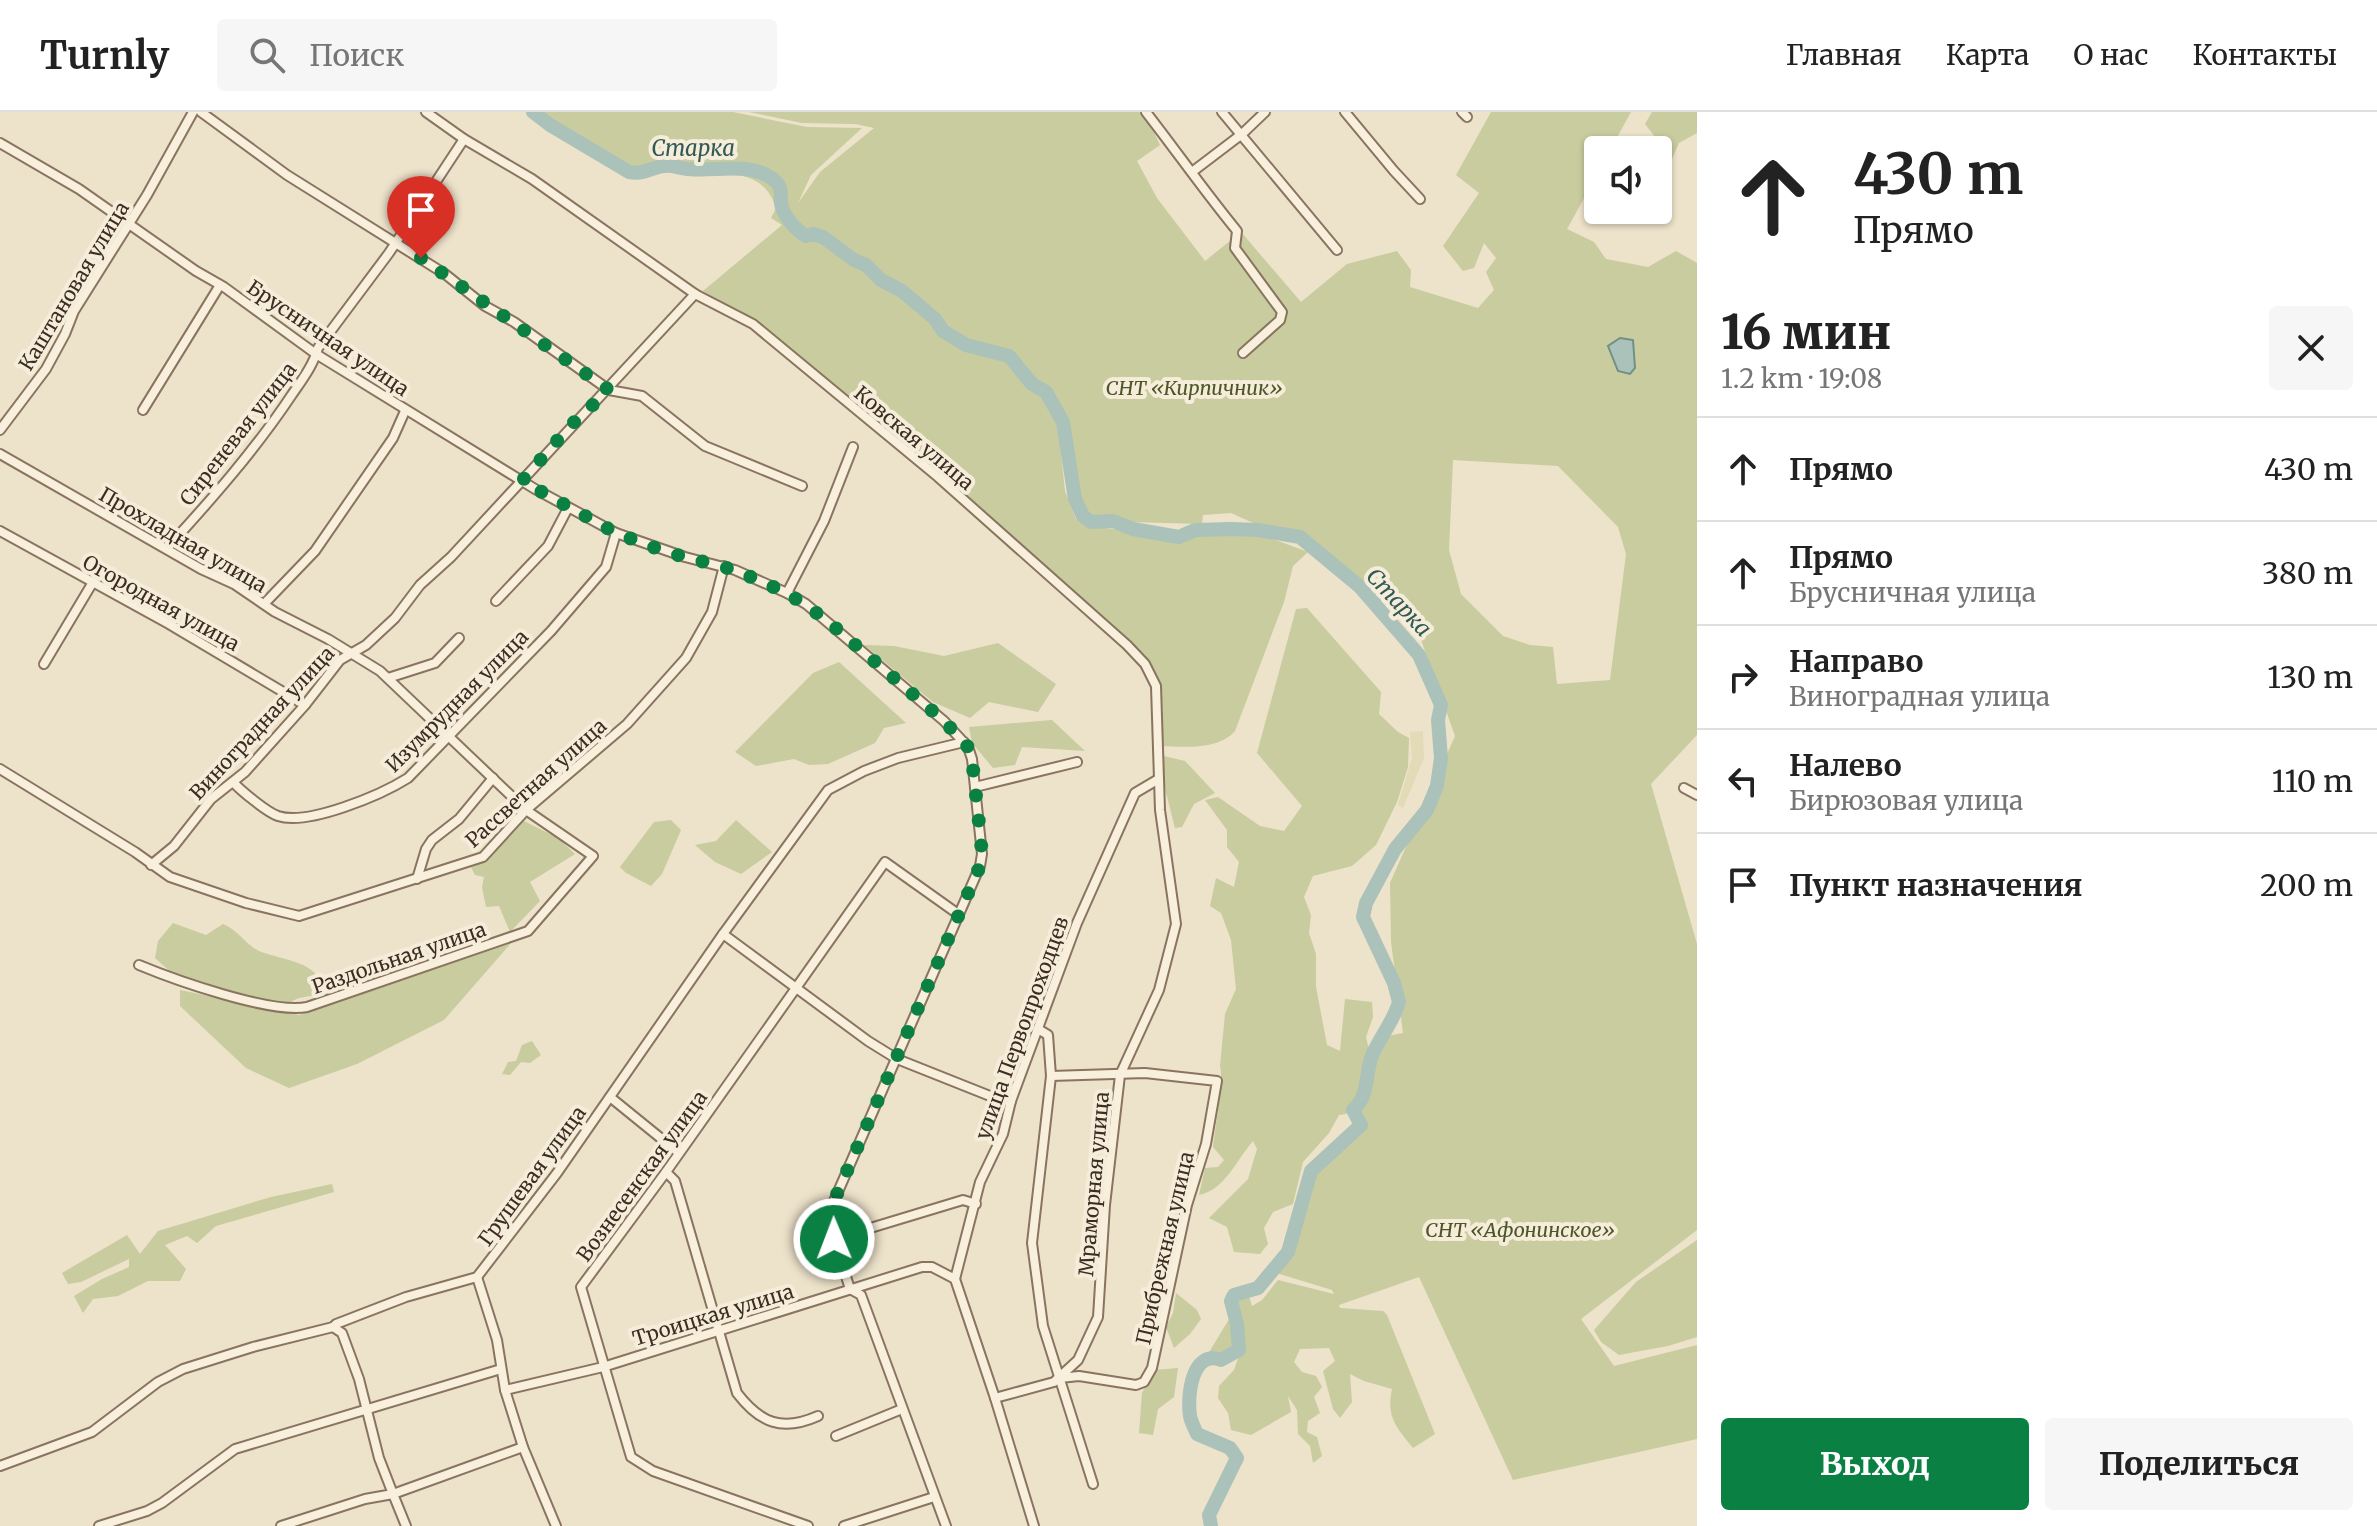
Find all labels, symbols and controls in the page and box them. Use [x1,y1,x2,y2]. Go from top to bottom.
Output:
search box [217,19,777,91]
text: Turnly [40,32,169,79]
icon: search [245,33,289,77]
text: Поиск [309,36,404,74]
text: Главная [1786,37,1902,73]
text: Карта [1946,37,2029,73]
text: О нас [2073,37,2148,73]
text: Контакты [2192,37,2337,73]
water label: Старка [651,134,735,162]
map controls [1584,136,1672,224]
button: sound [1584,136,1672,224]
text: 430 m [1853,139,2023,209]
icon: ahead [1721,144,1825,248]
pin [387,176,455,258]
icon: arrive [399,188,443,232]
street label: Каштановая улица [13,196,134,375]
text: Прямо [1853,208,1974,253]
street label: Брусничная улица [243,274,414,401]
text: 16 мин [1721,302,1891,362]
button: close [2269,306,2353,390]
street label: Сиреневая улица [174,357,301,510]
text: 1.2 km · 19:08 [1721,362,1882,395]
park label: СНТ «Кирпичник» [1105,375,1283,400]
street label: Ковская улица [849,380,980,495]
icon: ahead [1721,447,1765,491]
text: Прямо [1789,450,1893,488]
text: 430 m [2264,450,2353,488]
street label: Прохладная улица [95,481,272,598]
text: Прямо [1789,538,1893,576]
street label: Огородная улица [78,549,244,656]
icon: ahead [1721,551,1765,595]
text: 380 m [2262,554,2353,592]
water label: Старка [1360,562,1438,642]
text: Брусничная улица [1789,576,2036,609]
street label: Изумрудная улица [380,624,533,777]
street label: Виноградная улица [184,641,339,805]
text: Направо [1789,642,1923,680]
icon: right [1721,655,1765,699]
text: 130 m [2267,658,2353,696]
text: Виноградная улица [1789,680,2050,713]
street label: Рассветная улица [460,713,611,852]
text: Налево [1789,746,1902,784]
icon: left [1721,759,1765,803]
text: 110 m [2272,762,2353,800]
text: Бирюзовая улица [1789,784,2023,817]
icon: arrive [1721,863,1765,907]
text: Пункт назначения [1789,866,2083,904]
text: 200 m [2260,866,2353,904]
street label: улица Первопроходцев [970,913,1074,1143]
street label: Раздольная улица [309,916,489,999]
street label: Вознесенская улица [571,1085,712,1266]
street label: Мраморная улица [1073,1090,1114,1277]
street label: Грушевая улица [472,1101,591,1251]
street label: Прибрежная улица [1130,1149,1199,1347]
position arrow [792,1197,876,1281]
park label: СНТ «Афонинское» [1425,1217,1615,1242]
street label: Троицкая улица [629,1278,797,1351]
button: Выход [1721,1418,2029,1510]
button: Поделиться [2045,1418,2353,1510]

